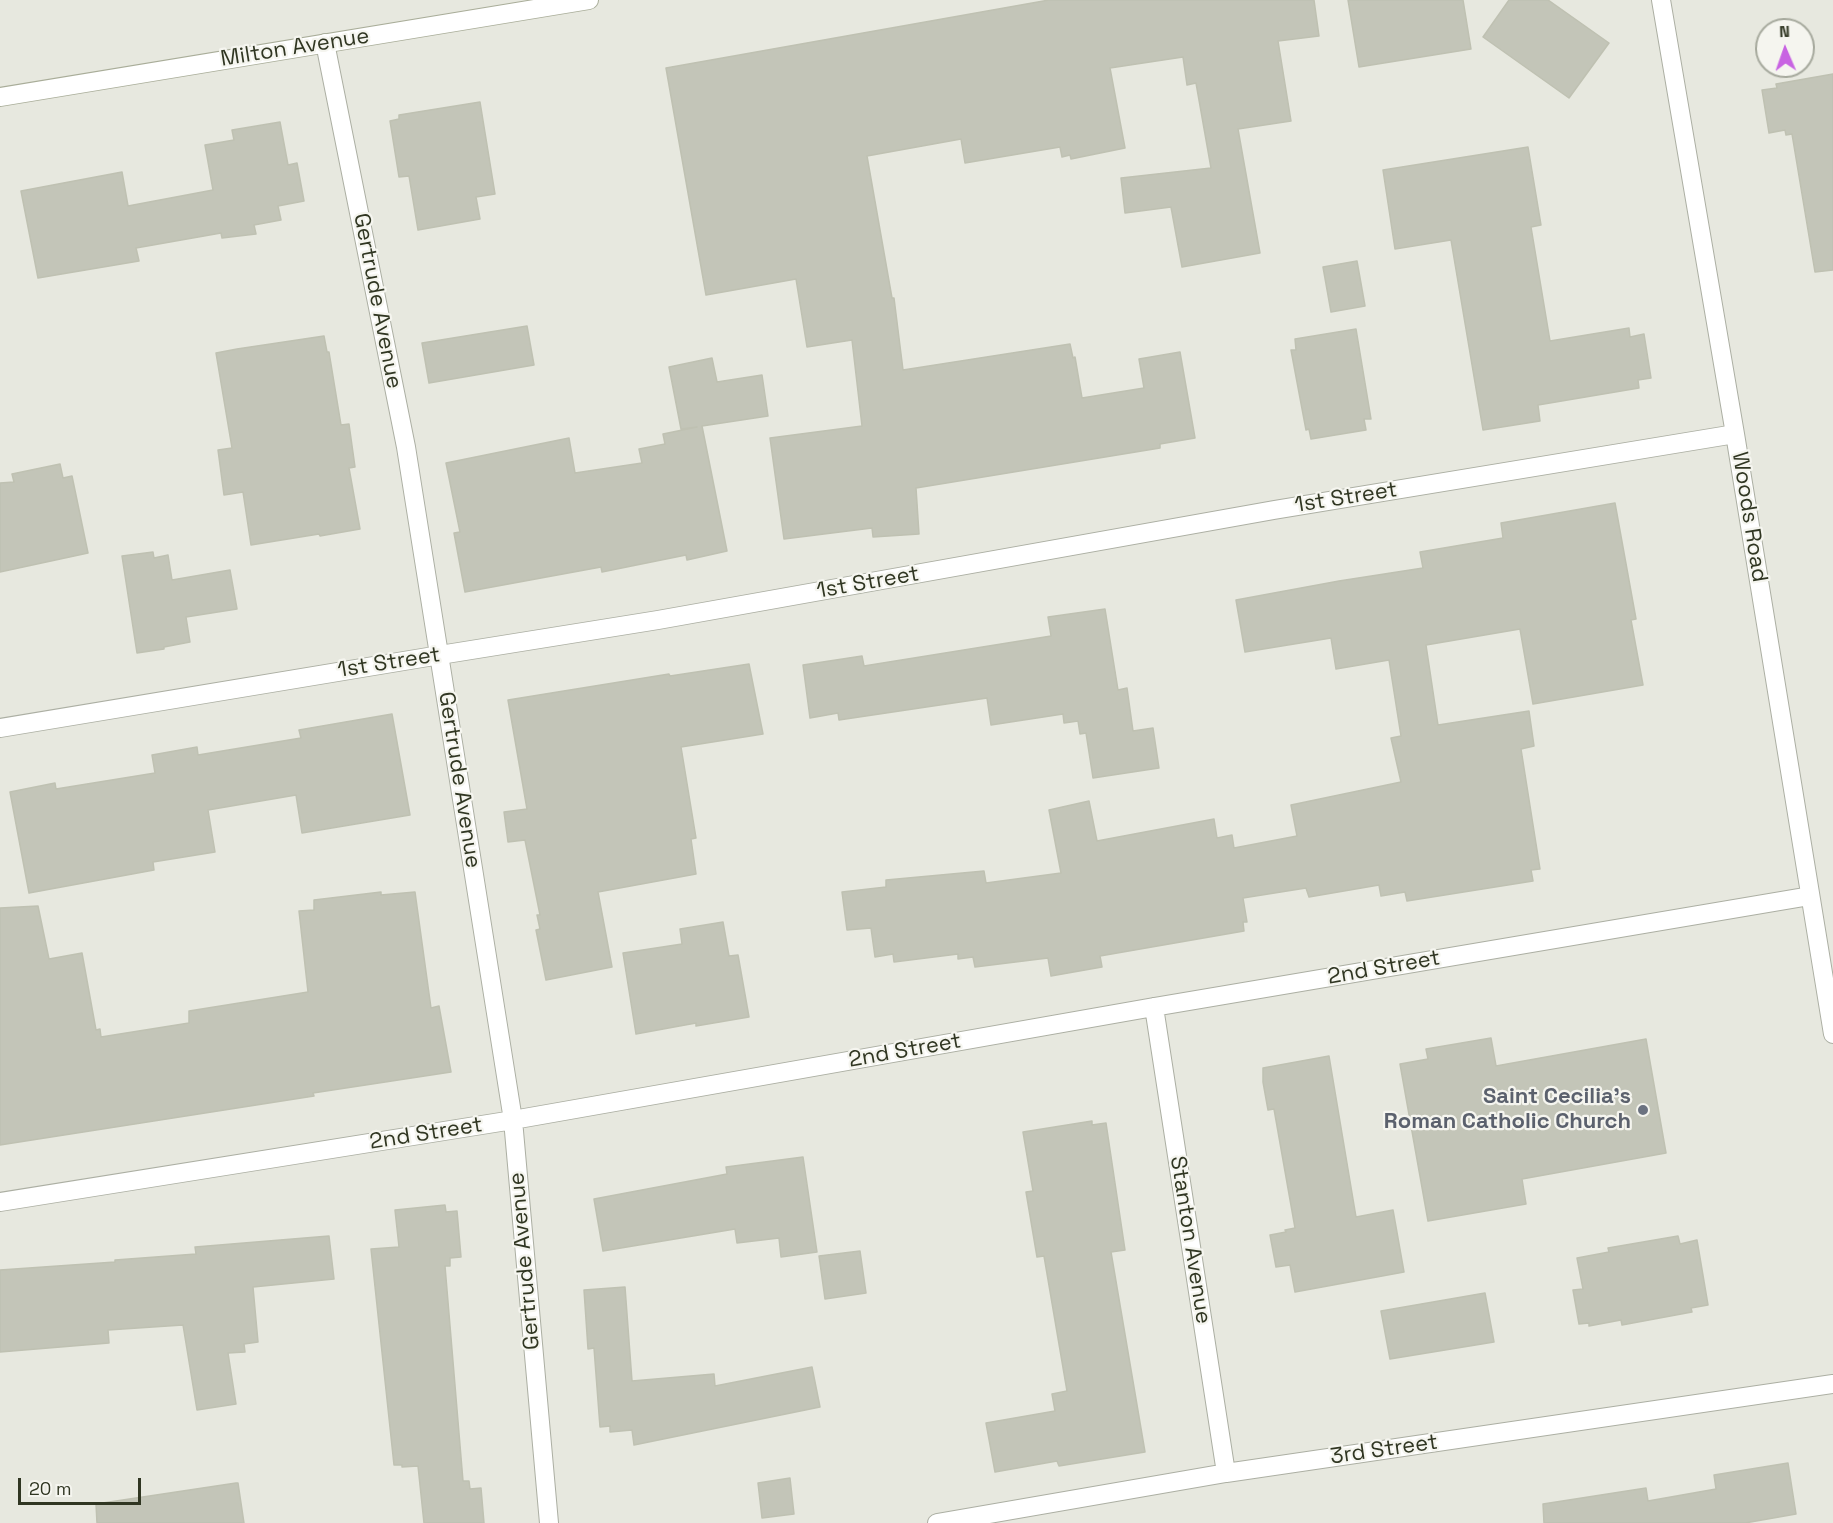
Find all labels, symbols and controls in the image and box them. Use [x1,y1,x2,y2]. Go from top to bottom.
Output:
north arrow [1755,18,1815,78]
text: N [1779,21,1790,42]
street label: Milton Avenue [219,23,371,73]
street label: Gertrude Avenue [347,211,407,391]
street label: Woods Road [1726,450,1772,584]
street label: 1st Street [1293,477,1399,519]
street label: 1st Street [815,561,921,605]
street label: 1st Street [336,642,442,684]
street label: Gertrude Avenue [432,690,486,870]
street label: 2nd Street [1326,945,1442,991]
street label: 2nd Street [847,1028,963,1074]
place label: Saint Cecilia's Roman Catholic Church [1384,1084,1631,1136]
marker: Saint Cecilia's Roman Catholic Church [1636,1103,1650,1117]
street label: 2nd Street [368,1112,484,1156]
street label: Stanton Avenue [1164,1154,1216,1326]
street label: Gertrude Avenue [504,1171,546,1351]
street label: 3rd Street [1329,1429,1439,1471]
scale bar [21,1466,144,1504]
text: 20 m [29,1477,72,1500]

